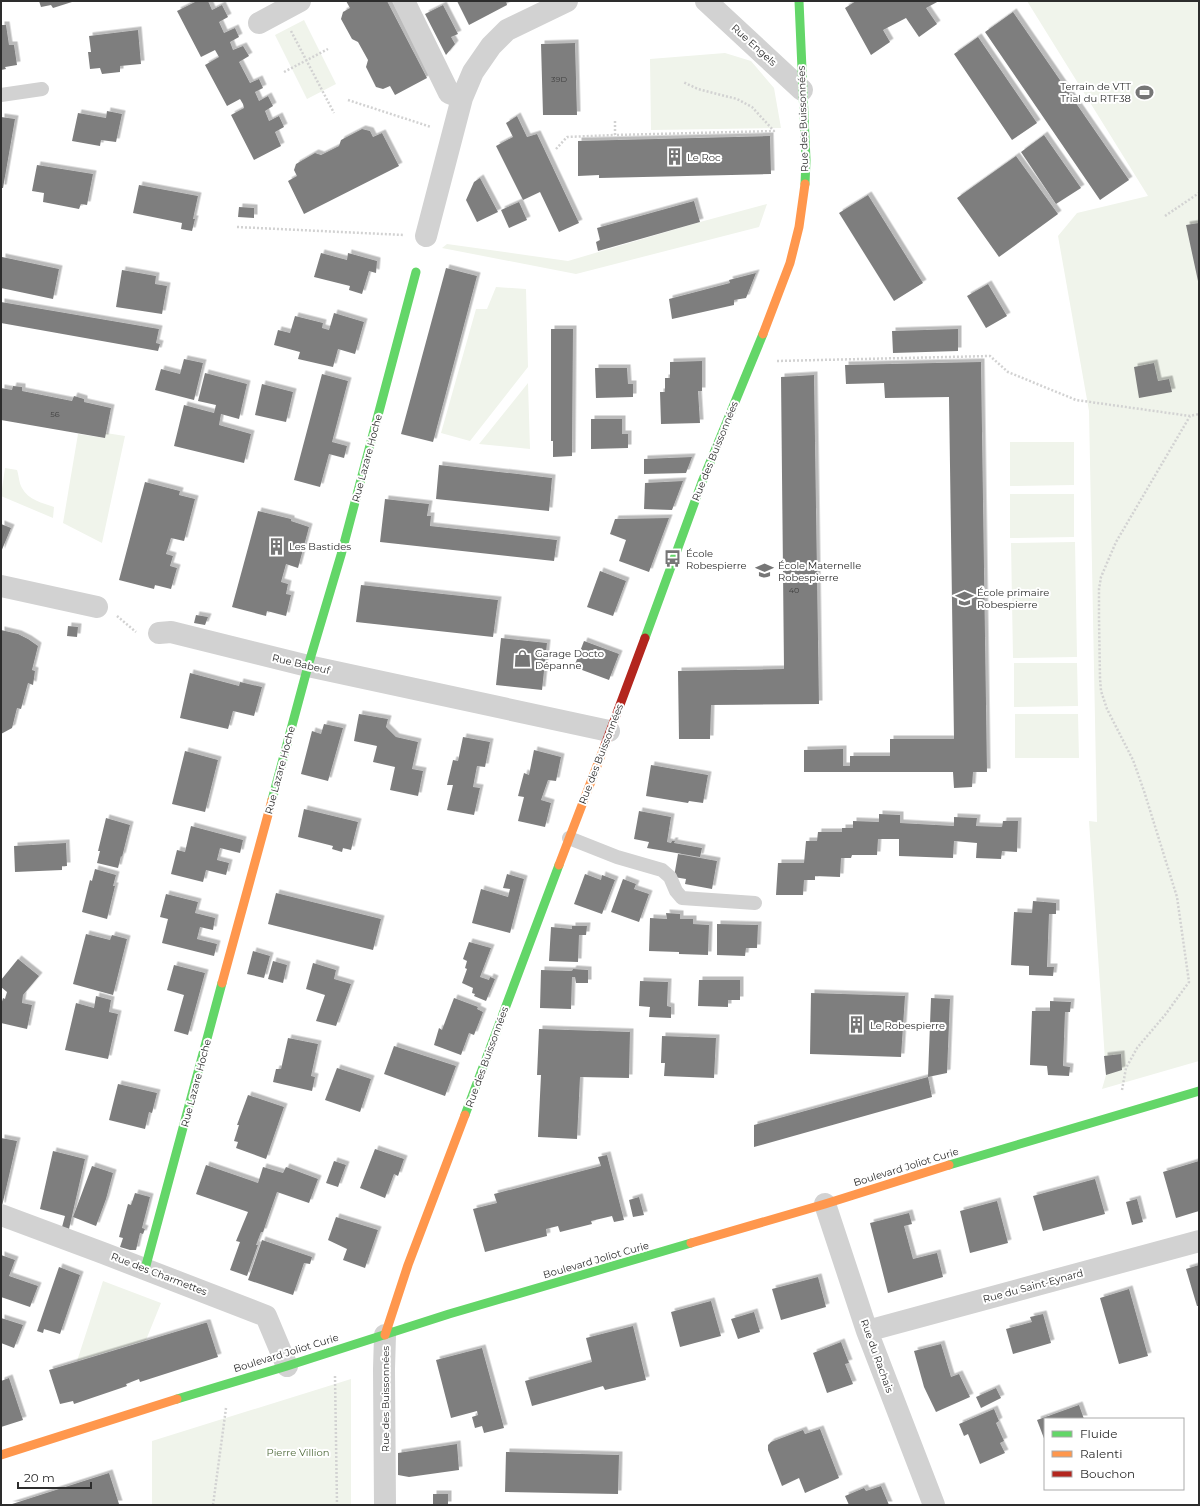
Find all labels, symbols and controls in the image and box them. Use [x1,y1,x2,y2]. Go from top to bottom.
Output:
street label: Rue Engels [729,21,779,69]
street label: Rue des Buissonnées [795,65,811,172]
house number: 39D [551,74,567,84]
place label: Terrain de VTT Trial du RTF38 [1060,80,1131,105]
sports icon: Terrain de VTT Trial du RTF38 [1134,82,1154,102]
building icon: Le Roc [664,147,684,167]
place label: Le Roc [687,151,721,164]
street label: Rue des Buissonnées [689,399,741,503]
house number: 56 [50,409,60,419]
street label: Rue Lazare Hoche [349,413,385,503]
building icon: Les Bastides [266,536,286,556]
place label: Les Bastides [289,540,351,553]
place label: École Robespierre [686,547,747,572]
bus stop icon: École Robespierre [663,549,683,569]
place label: École Maternelle Robespierre [778,559,861,584]
school or university icon: École Maternelle Robespierre [755,561,775,581]
house number: 40 [789,585,799,595]
place label: École primaire Robespierre [977,586,1049,611]
school or university icon: École primaire Robespierre [954,588,974,608]
place label: Garage Docto Dépanne [535,647,604,672]
shop icon: Garage Docto Dépanne [512,649,532,669]
street label: Rue Babeuf [271,651,332,677]
street label: Rue des Buissonnées [576,702,626,806]
street label: Rue Lazare Hoche [262,725,298,815]
street label: Rue des Buissonnées [463,1005,511,1109]
building icon: Le Robespierre [847,1015,867,1035]
place label: Le Robespierre [870,1019,945,1032]
street label: Rue Lazare Hoche [178,1038,214,1128]
street label: Boulevard Joliot Curie [852,1145,960,1189]
street label: Boulevard Joliot Curie [542,1239,650,1281]
street label: Rue des Charmettes [109,1250,209,1298]
street label: Rue du Saint-Eynard [981,1266,1085,1306]
street label: Rue du Rachais [858,1317,896,1395]
street label: Boulevard Joliot Curie [232,1331,340,1375]
street label: Rue des Buissonnées [379,1346,392,1452]
legend [1044,1418,1184,1490]
text: Fluide [1080,1426,1118,1441]
park label: Pierre Villion [267,1446,329,1459]
text: Ralenti [1080,1446,1122,1461]
scale bar [18,1464,91,1490]
text: Bouchon [1080,1466,1135,1481]
text: 20 m [24,1470,55,1485]

